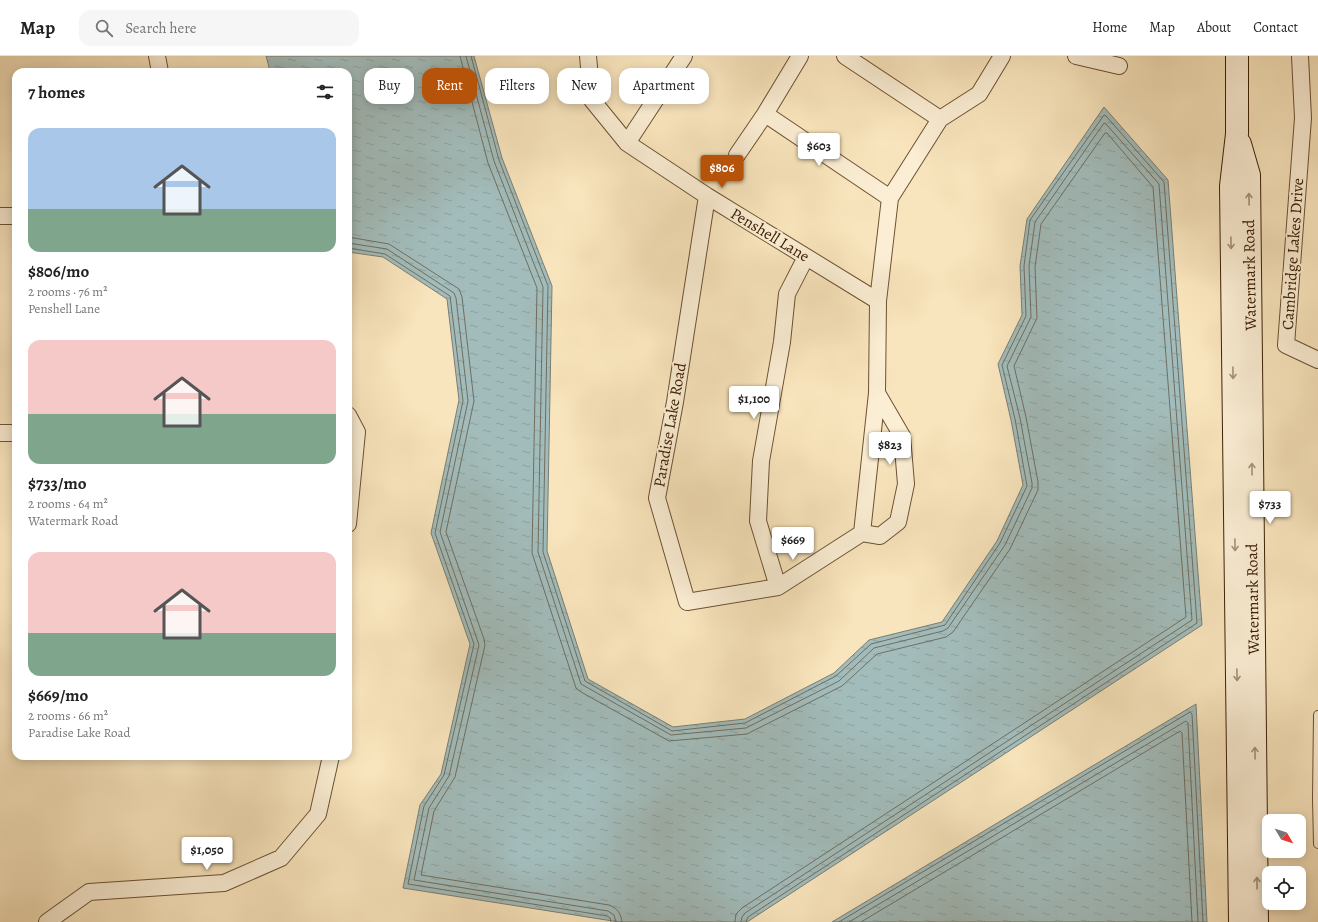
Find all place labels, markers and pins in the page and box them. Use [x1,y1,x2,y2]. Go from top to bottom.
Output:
pin: $603 [795,133,843,167]
pin: $806 [698,155,746,189]
pin: $1,100 [721,386,787,420]
pin: $823 [866,432,914,466]
pin: $733 [1246,491,1294,525]
pin: $669 [769,527,817,561]
pin: $1,050 [174,837,240,871]

